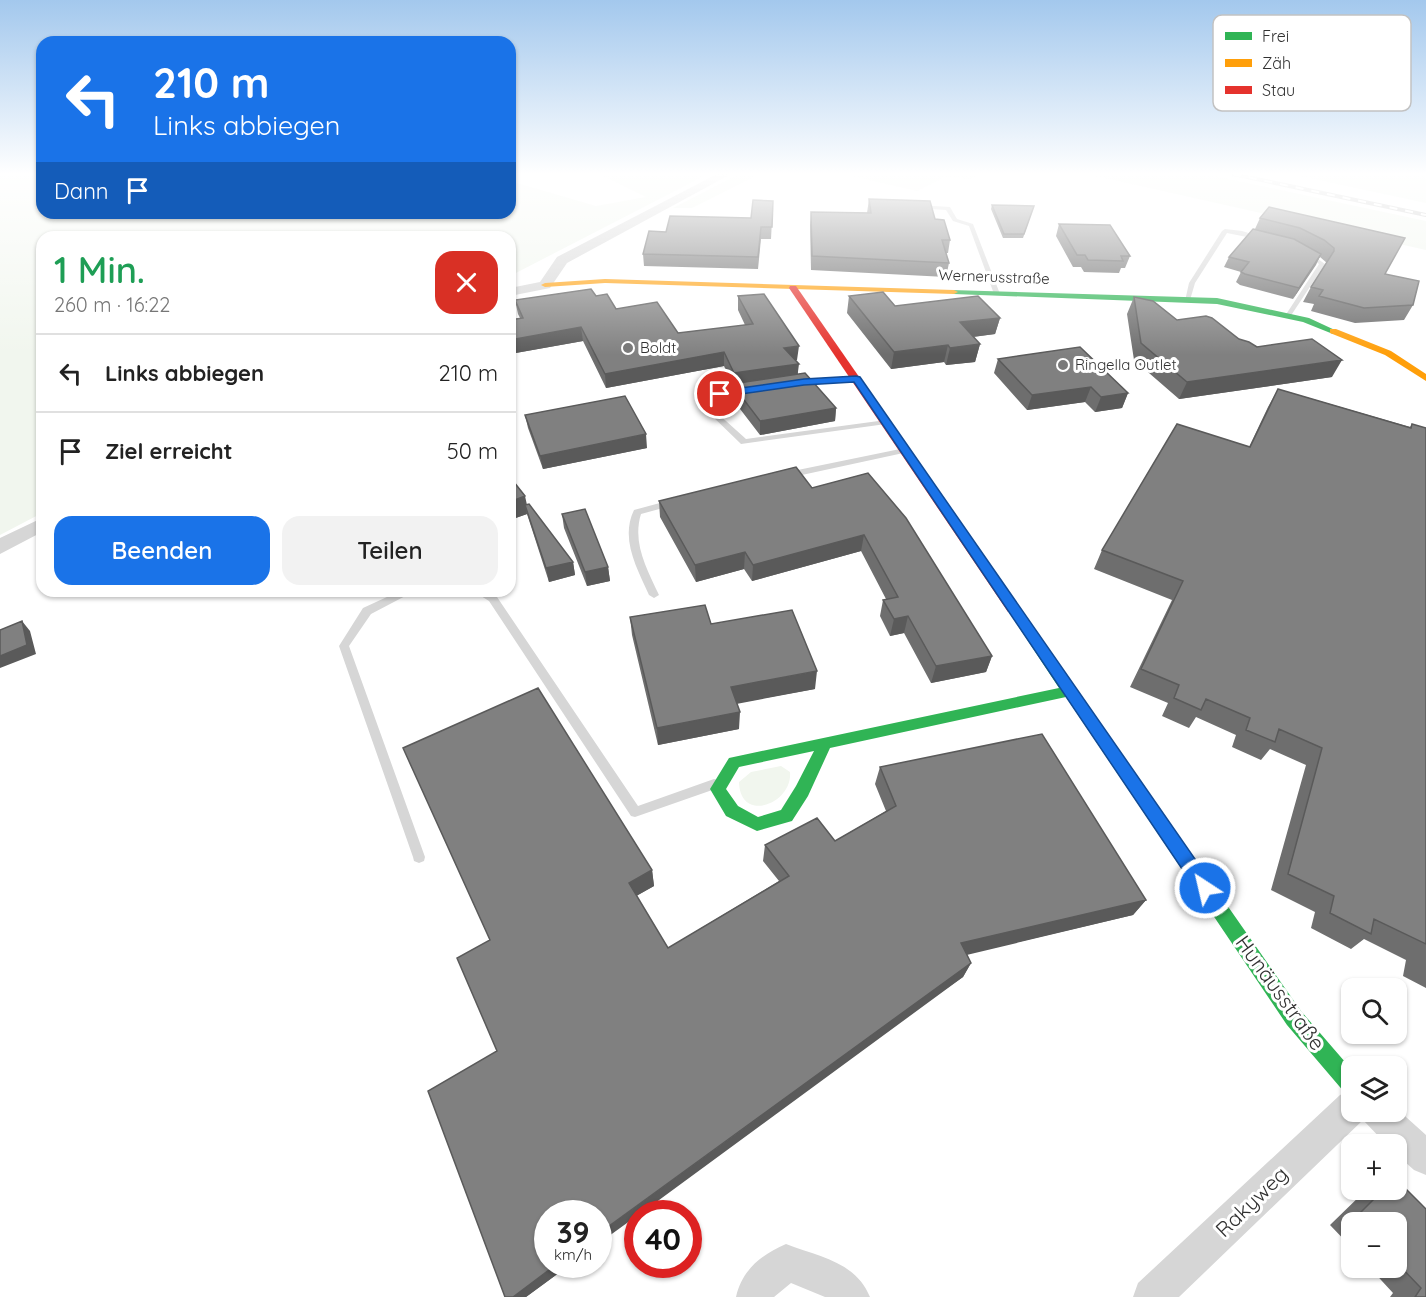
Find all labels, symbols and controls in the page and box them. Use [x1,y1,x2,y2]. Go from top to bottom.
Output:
legend [1213,15,1411,111]
text: Frei [1262,26,1289,46]
text: Zäh [1262,53,1291,73]
text: 210 m [153,56,270,109]
icon: left [54,60,132,138]
text: Stau [1262,80,1295,100]
text: Links abbiegen [153,108,340,142]
icon: arrive [121,174,154,207]
text: Dann [54,177,109,205]
text: 1 Min. [54,247,145,292]
button: close [435,251,498,314]
street label: Wernerusstraße [938,265,1050,288]
text: 260 m · 16:22 [54,292,170,317]
place label: Boldt [640,338,676,357]
marker: Boldt [621,341,635,355]
place label: Ringella Outlet [1075,355,1177,374]
icon: left [54,357,87,390]
marker: Ringella Outlet [1056,358,1070,372]
text: Links abbiegen [105,359,264,387]
text: 210 m [439,359,498,387]
pin [694,368,745,419]
icon: arrive [703,377,736,410]
icon: arrive [54,435,87,468]
text: Ziel erreicht [105,437,233,465]
text: 50 m [447,437,498,465]
button: Beenden [54,516,270,585]
button: Teilen [282,516,498,585]
position arrow [1173,856,1237,920]
street label: Hunäusstraße [1230,930,1331,1055]
map controls [1341,978,1407,1278]
button: search [1341,978,1407,1044]
button: layers [1341,1056,1407,1122]
button: + [1341,1134,1407,1200]
street label: Rakyweg [1210,1160,1293,1242]
speed limit sign: 40 [624,1200,702,1278]
button: − [1341,1212,1407,1278]
text: 39 [556,1213,590,1251]
text: km/h [554,1245,592,1264]

